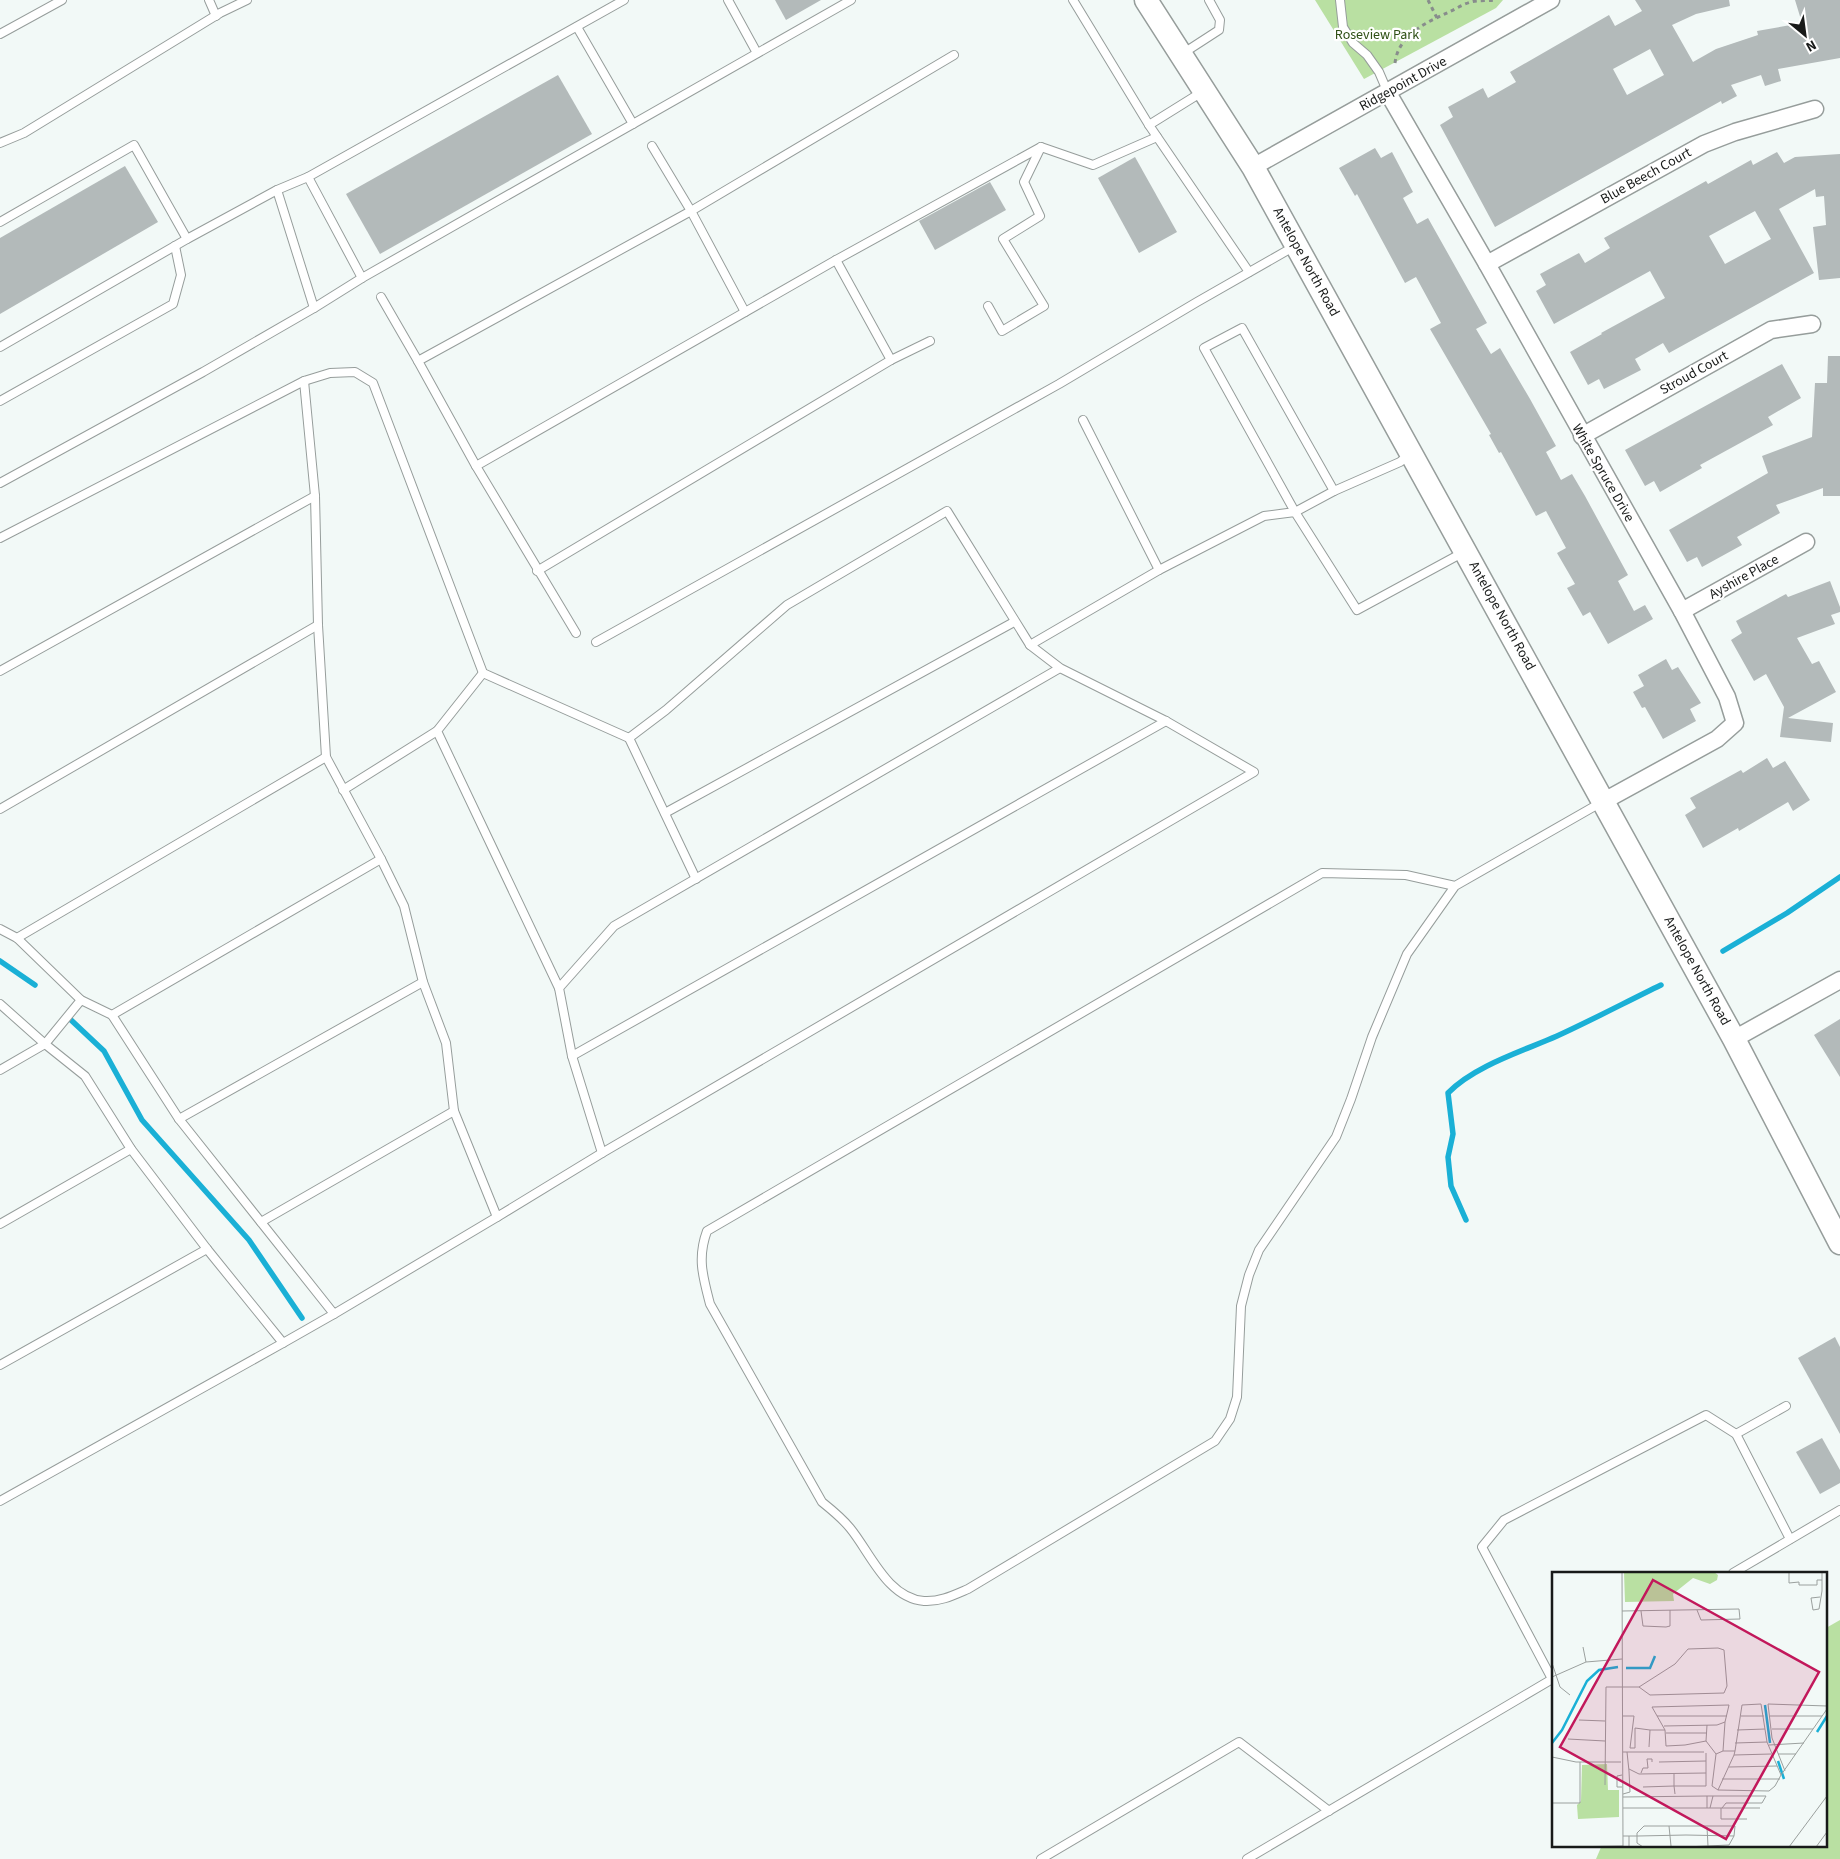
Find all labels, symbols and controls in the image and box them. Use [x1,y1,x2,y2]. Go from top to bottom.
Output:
north arrow [1780,10,1830,60]
park label: Roseview Park [1335,25,1419,45]
text: N [1802,34,1820,56]
street label: Ridgepoint Drive [1356,52,1450,116]
street label: Blue Beech Court [1597,143,1695,209]
street label: Antelope North Road [1268,204,1344,320]
street label: Stroud Court [1656,346,1732,400]
street label: White Spruce Drive [1567,420,1639,526]
street label: Ayshire Place [1705,550,1783,604]
street label: Antelope North Road [1464,558,1540,674]
street label: Antelope North Road [1659,913,1735,1029]
inset map [1552,1572,1828,1846]

